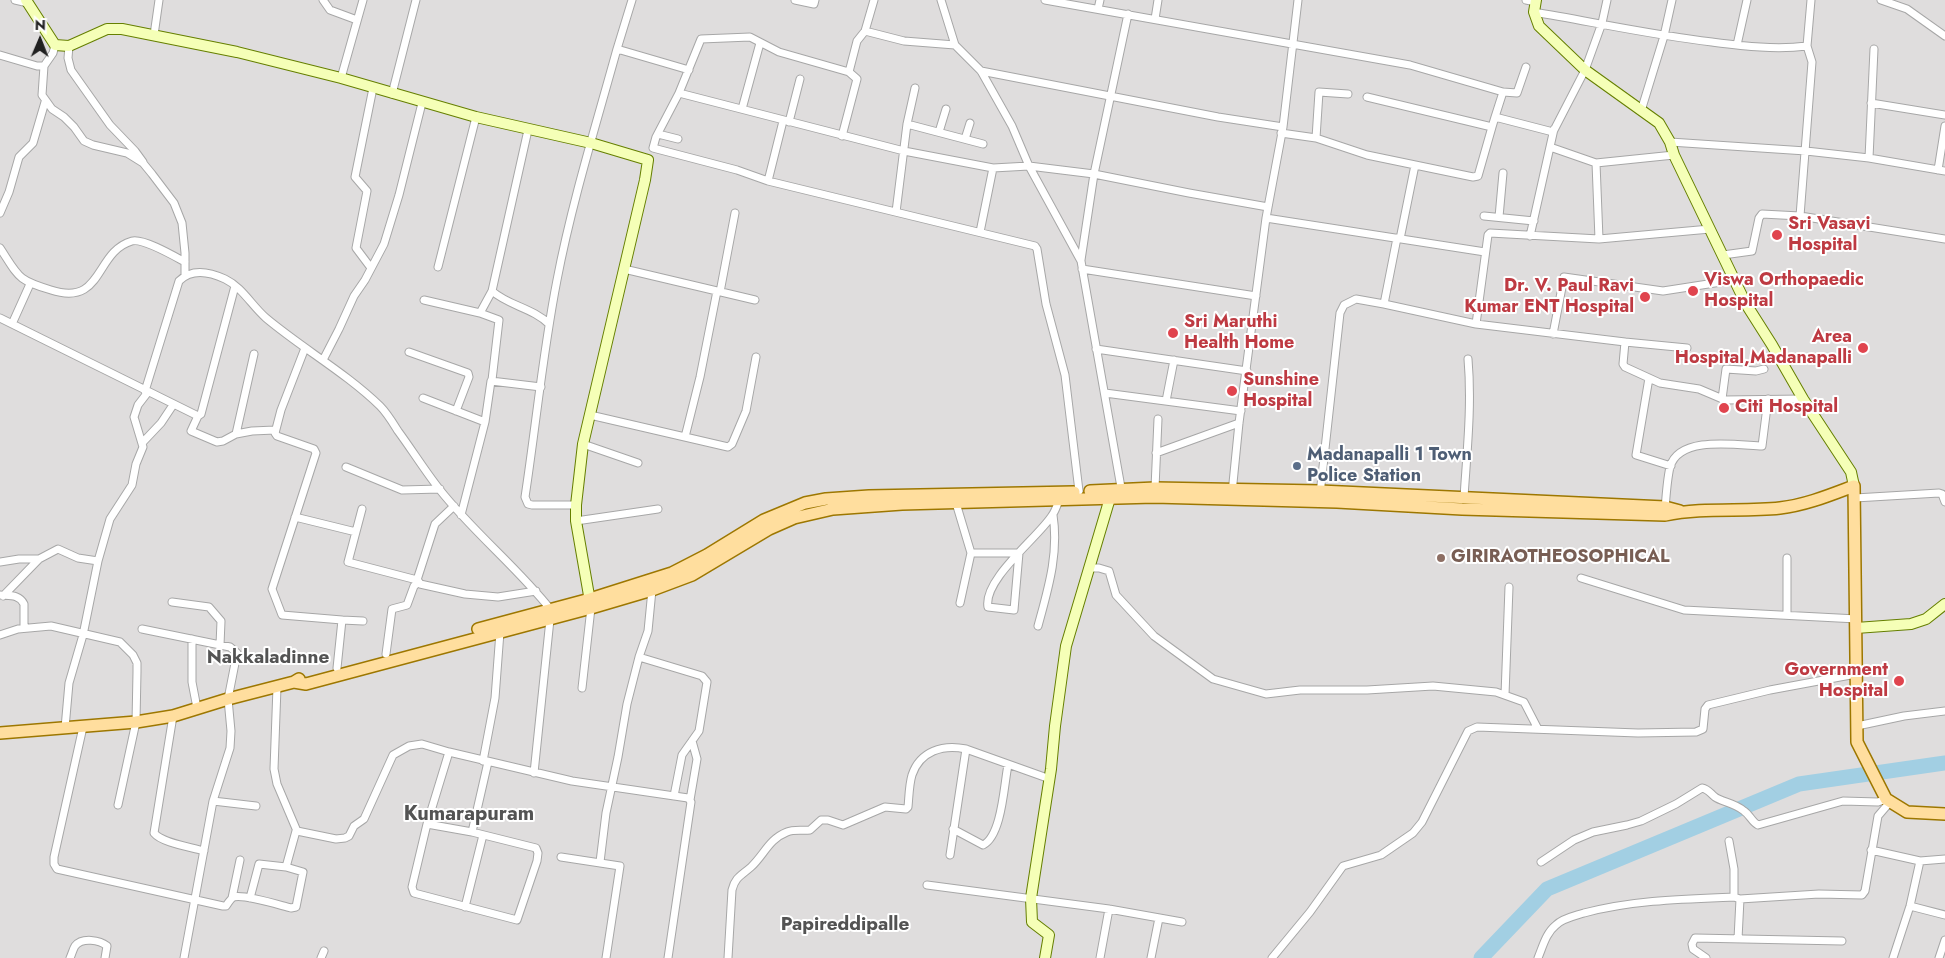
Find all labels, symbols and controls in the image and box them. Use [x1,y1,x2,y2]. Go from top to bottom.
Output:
north arrow [15,15,65,65]
text: N [35,15,46,35]
place label: Sri Vasavi Hospital [1788,214,1870,256]
marker: Sri Vasavi Hospital [1770,228,1784,242]
place label: Viswa Orthopaedic Hospital [1704,270,1864,312]
place label: Dr. V. Paul Ravi Kumar ENT Hospital [1464,276,1634,318]
marker: Viswa Orthopaedic Hospital [1686,284,1700,298]
marker: Dr. V. Paul Ravi Kumar ENT Hospital [1638,290,1652,304]
place label: Sri Maruthi Health Home [1184,312,1294,354]
marker: Sri Maruthi Health Home [1166,326,1180,340]
place label: Area Hospital,Madanapalli [1675,327,1852,369]
marker: Area Hospital,Madanapalli [1856,341,1870,355]
place label: Sunshine Hospital [1243,370,1319,412]
marker: Sunshine Hospital [1225,384,1239,398]
place label: Citi Hospital [1735,397,1838,419]
marker: Citi Hospital [1717,401,1731,415]
place label: Madanapalli 1 Town Police Station [1307,445,1472,488]
marker: Madanapalli 1 Town Police Station [1291,460,1303,472]
place label: GIRIRAOTHEOSOPHICAL [1451,547,1670,569]
marker: GIRIRAOTHEOSOPHICAL [1435,552,1447,564]
district label: Nakkaladinne [207,647,329,669]
place label: Government Hospital [1785,660,1888,702]
marker: Government Hospital [1892,674,1906,688]
district label: Kumarapuram [404,803,534,827]
district label: Papireddipalle [781,914,909,936]

